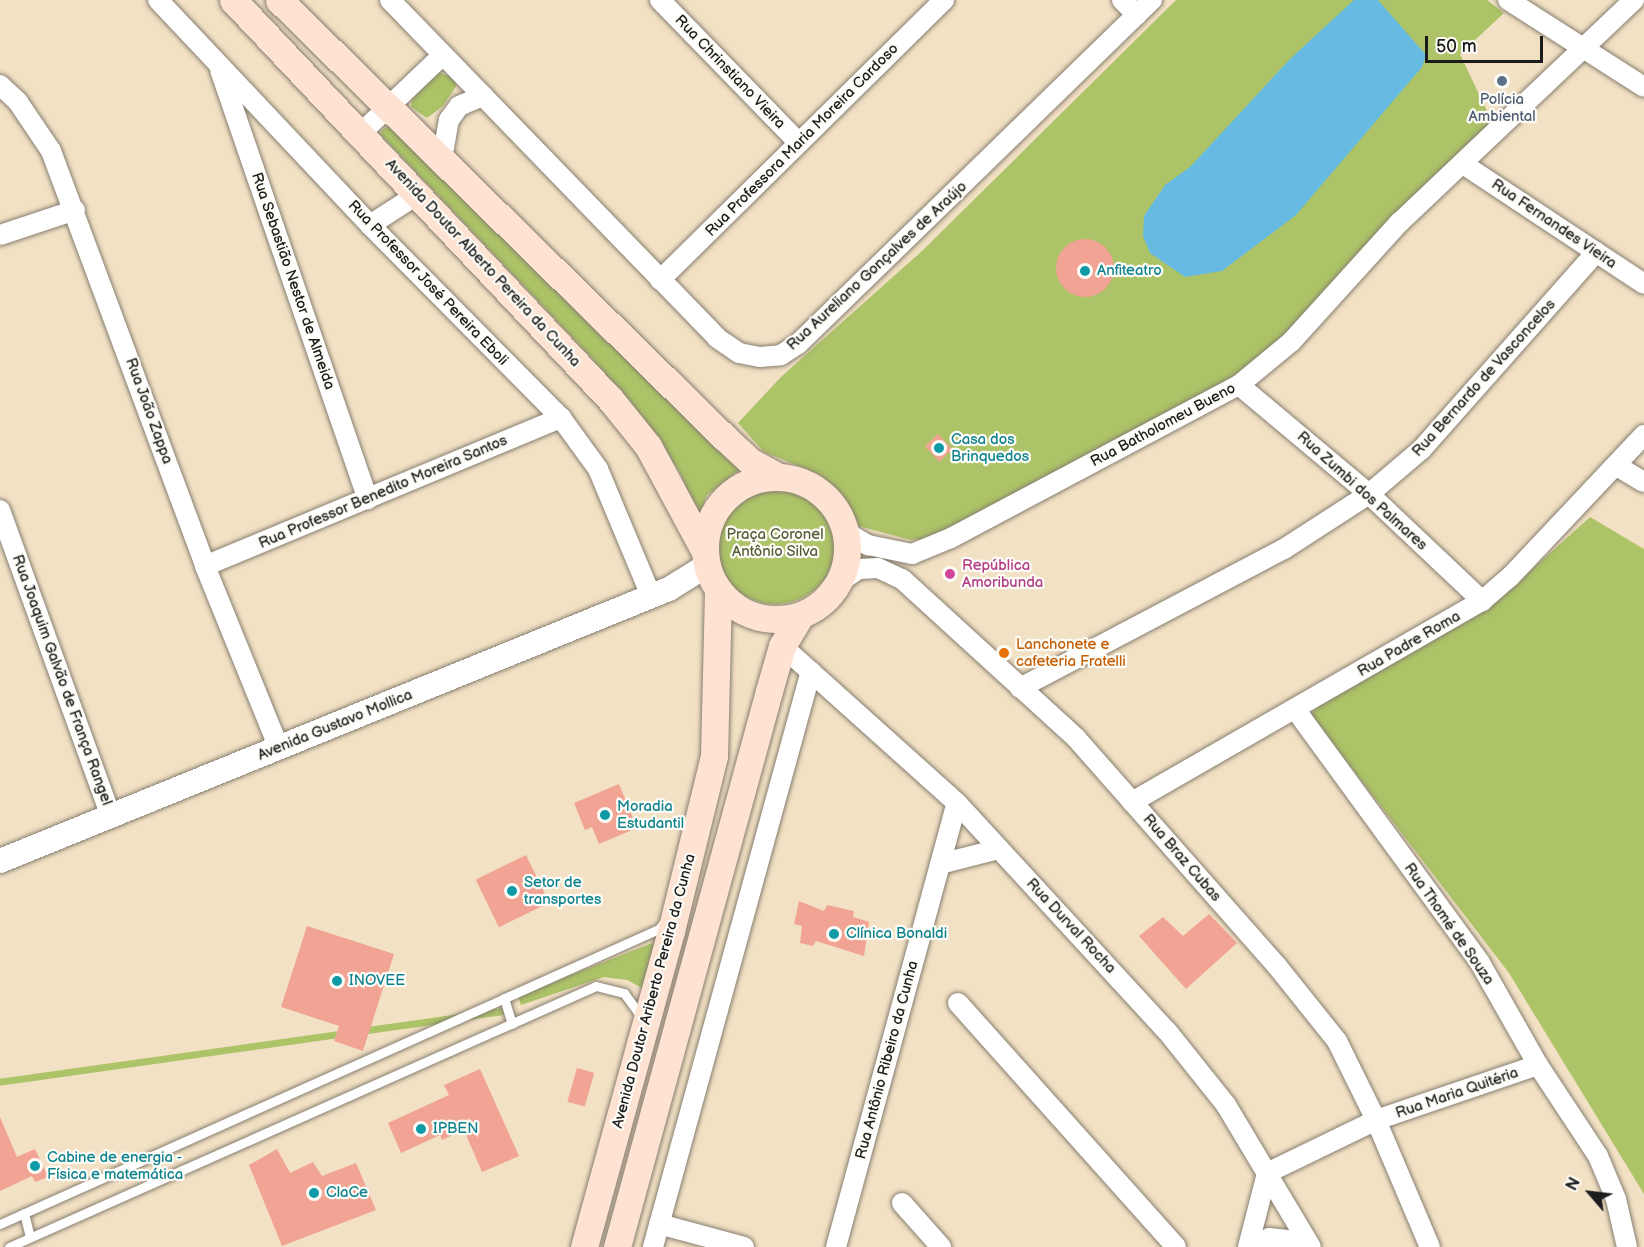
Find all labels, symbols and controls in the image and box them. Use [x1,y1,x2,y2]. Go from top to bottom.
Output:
street label: Rua Chrinstiano Vieira [671,11,789,133]
scale bar [1428,24,1546,62]
text: 50 m [1436,36,1477,57]
street label: Rua Professora Maria Moreira Cardoso [702,40,902,240]
marker: Polícia Ambiental [1495,74,1509,88]
place label: Polícia Ambiental [1468,90,1536,125]
street label: Avenida Doutor Alberto Pereira da Cunha [382,155,584,371]
street label: Rua Sebastião Nestor de Almeida [247,170,339,392]
street label: Rua Fernandes Vieira [1488,175,1620,273]
street label: Rua Aureliano Gonçalves de Araújo [783,178,971,354]
street label: Rua Professor José Pereira Eboli [344,196,512,370]
place label: Anfiteatro [1097,262,1162,280]
marker: Anfiteatro [1078,264,1092,278]
street label: Rua Bernardo de Vasconcelos [1408,295,1560,461]
street label: Rua João Zappa [121,355,177,467]
street label: Rua Batholomeu Bueno [1087,379,1239,471]
street label: Rua Zumbi dos Palmares [1293,428,1431,554]
place label: Casa dos Brinquedos [951,430,1029,465]
street label: Rua Professor Benedito Moreira Santos [256,431,510,553]
marker: Casa dos Brinquedos [932,441,946,455]
park label: Praça Coronel Antônio Silva [726,525,824,560]
street label: Rua Joaquim Galvão de França Rangel [8,552,116,808]
place label: República Amoribunda [962,556,1043,591]
marker: República Amoribunda [943,567,957,581]
street label: Rua Padre Roma [1354,607,1464,681]
place label: Lanchonete e cafeteria Fratelli [1016,635,1126,670]
marker: Lanchonete e cafeteria Fratelli [997,646,1011,660]
street label: Avenida Gustavo Mollica [255,686,415,764]
place label: Moradia Estudantil [617,797,684,832]
marker: Moradia Estudantil [598,808,612,822]
street label: Rua Braz Cubas [1139,811,1225,905]
street label: Avenida Doutor Ariberto Pereira da Cunha [609,852,699,1130]
street label: Rua Thomé de Souza [1400,859,1498,989]
place label: Setor de transportes [524,873,601,908]
street label: Rua Durval Rocha [1022,875,1120,977]
marker: Setor de transportes [505,884,519,898]
place label: Clínica Bonaldi [846,925,947,943]
marker: Clínica Bonaldi [827,927,841,941]
street label: Rua Antônio Ribeiro da Cunha [852,959,922,1161]
place label: INOVEE [349,972,405,990]
marker: INOVEE [330,974,344,988]
street label: Rua Maria Quitéria [1393,1064,1521,1122]
place label: IPBEN [433,1120,479,1138]
marker: IPBEN [414,1122,428,1136]
place label: Cabine de energia - Física e matemática [47,1148,183,1183]
marker: Cabine de energia - Física e matemática [28,1159,42,1173]
north arrow [1560,1163,1620,1223]
text: N [1562,1175,1585,1194]
place label: ClaCe [326,1184,368,1202]
marker: ClaCe [307,1186,321,1200]

